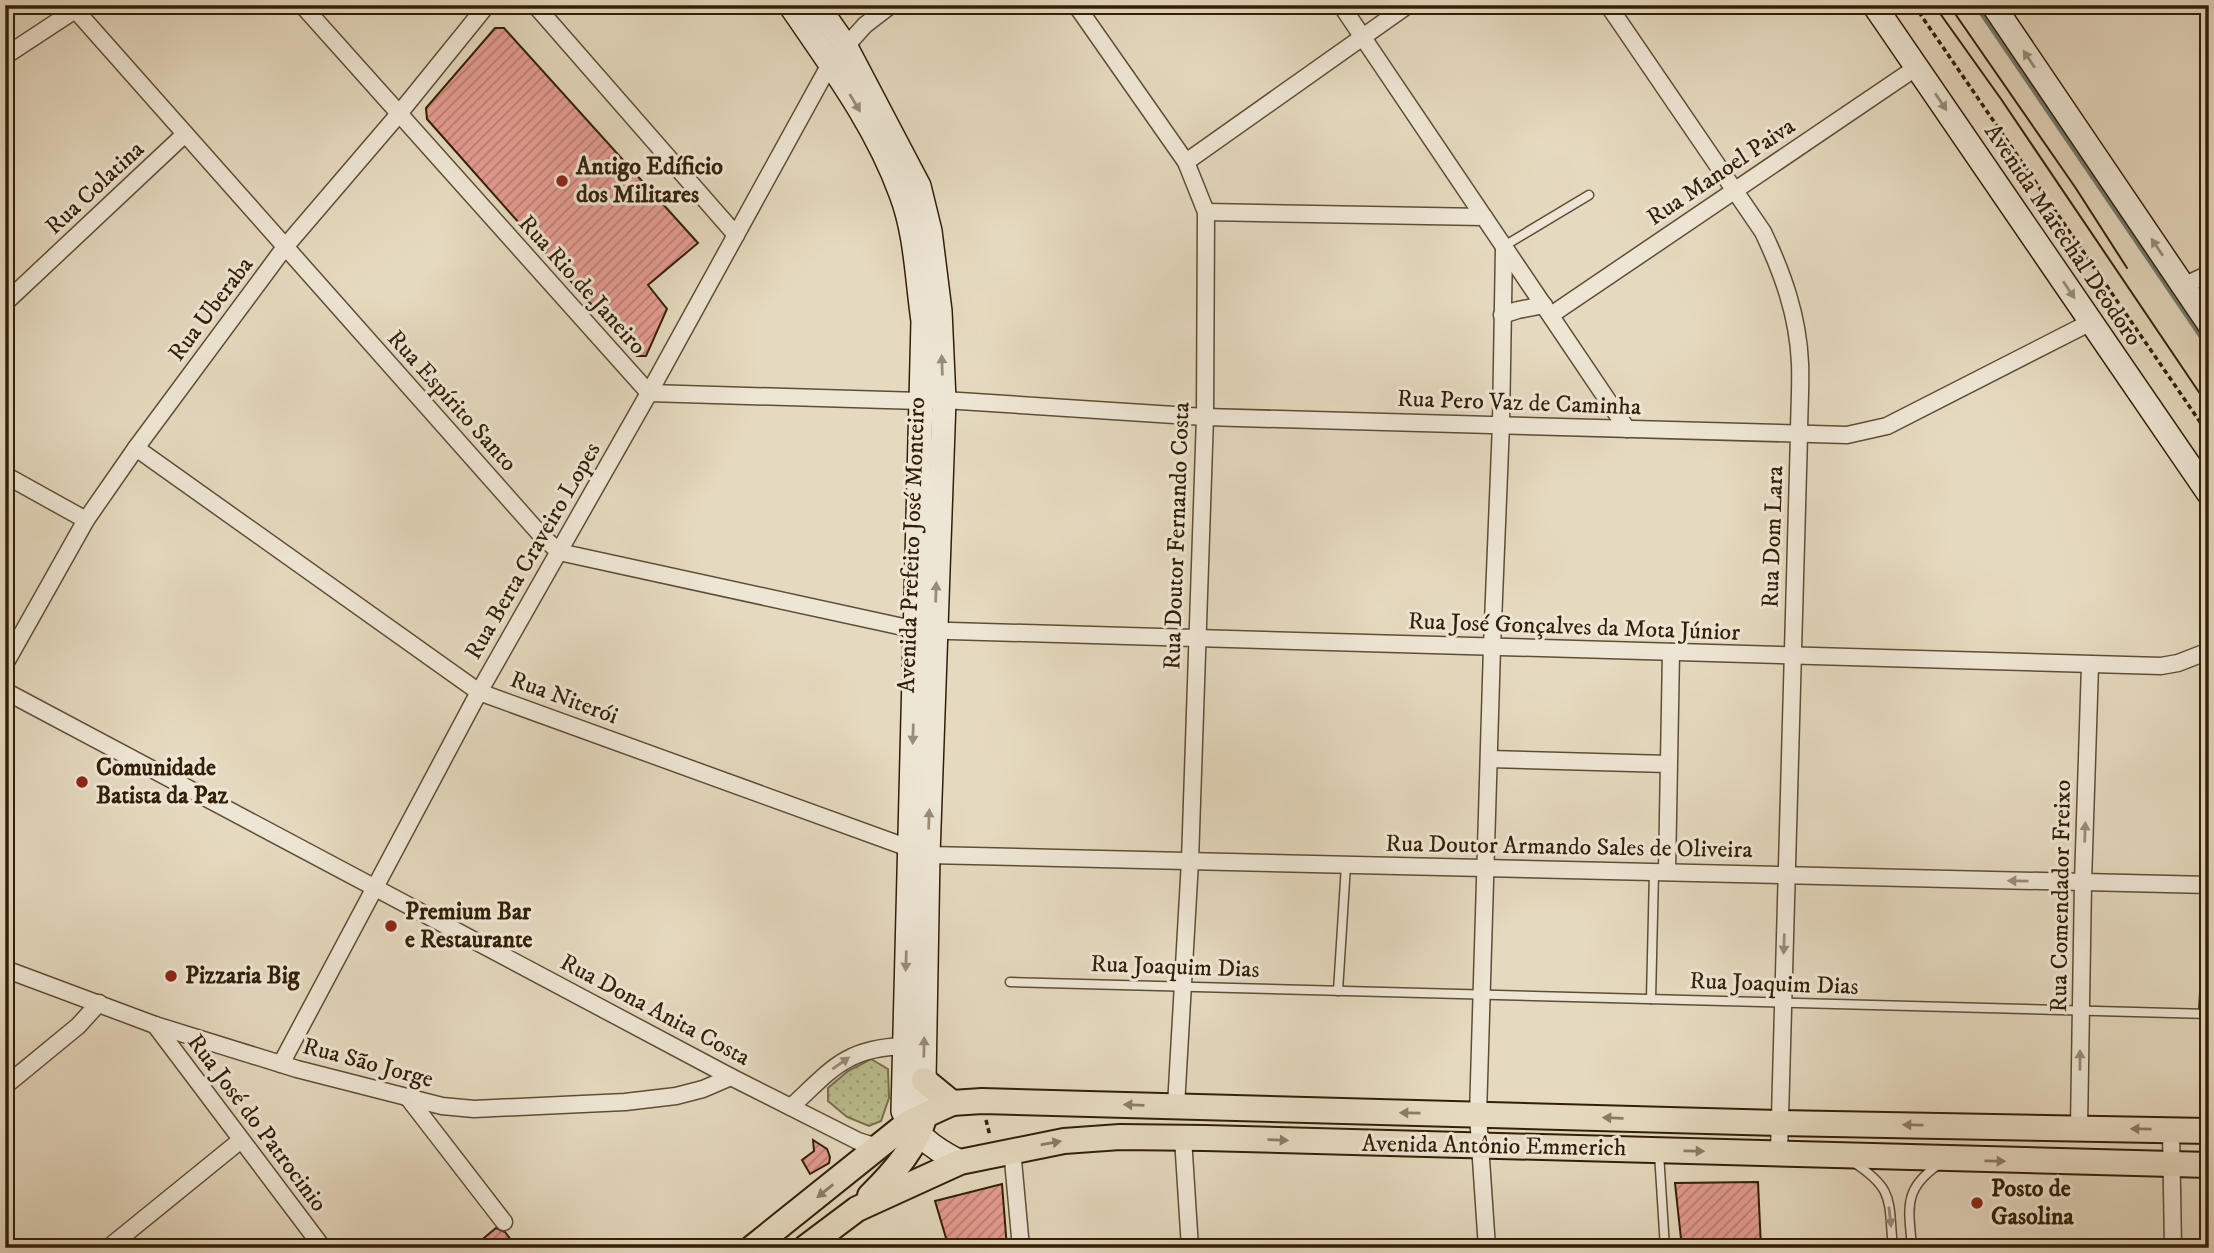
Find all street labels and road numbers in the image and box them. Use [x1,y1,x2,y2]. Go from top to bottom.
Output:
street label: Rua Manoel Paiva [1641,111,1802,233]
street label: Avenida Marechal Deodoro [1977,118,2149,352]
street label: Rua Colatina [39,134,151,241]
street label: Rua Rio de Janeiro [512,209,652,361]
street label: Rua Uberaba [162,250,261,367]
street label: Rua Espírito Santo [381,324,523,478]
street label: Rua Pero Vaz de Caminha [1396,384,1642,422]
street label: Avenida Prefeito José Monteiro [892,396,932,694]
street label: Rua Doutor Fernando Costa [1157,401,1197,670]
street label: Rua Berta Craveiro Lopes [458,437,608,665]
street label: Rua Dom Lara [1756,465,1791,609]
street label: Rua José Gonçalves da Mota Júnior [1407,606,1741,648]
street label: Rua Niterói [506,665,622,731]
street label: Rua Comendador Freixo [2044,779,2078,1013]
street label: Rua Doutor Armando Sales de Oliveira [1385,829,1754,865]
street label: Rua Dona Anita Costa [555,947,756,1073]
street label: Rua Joaquim Dias [1090,949,1260,985]
street label: Rua Joaquim Dias [1689,966,1859,1002]
street label: Rua José do Patrocinio [180,1028,334,1218]
street label: Rua São Jorge [300,1031,437,1095]
street label: Avenida Antônio Emmerich [1361,1129,1627,1163]

